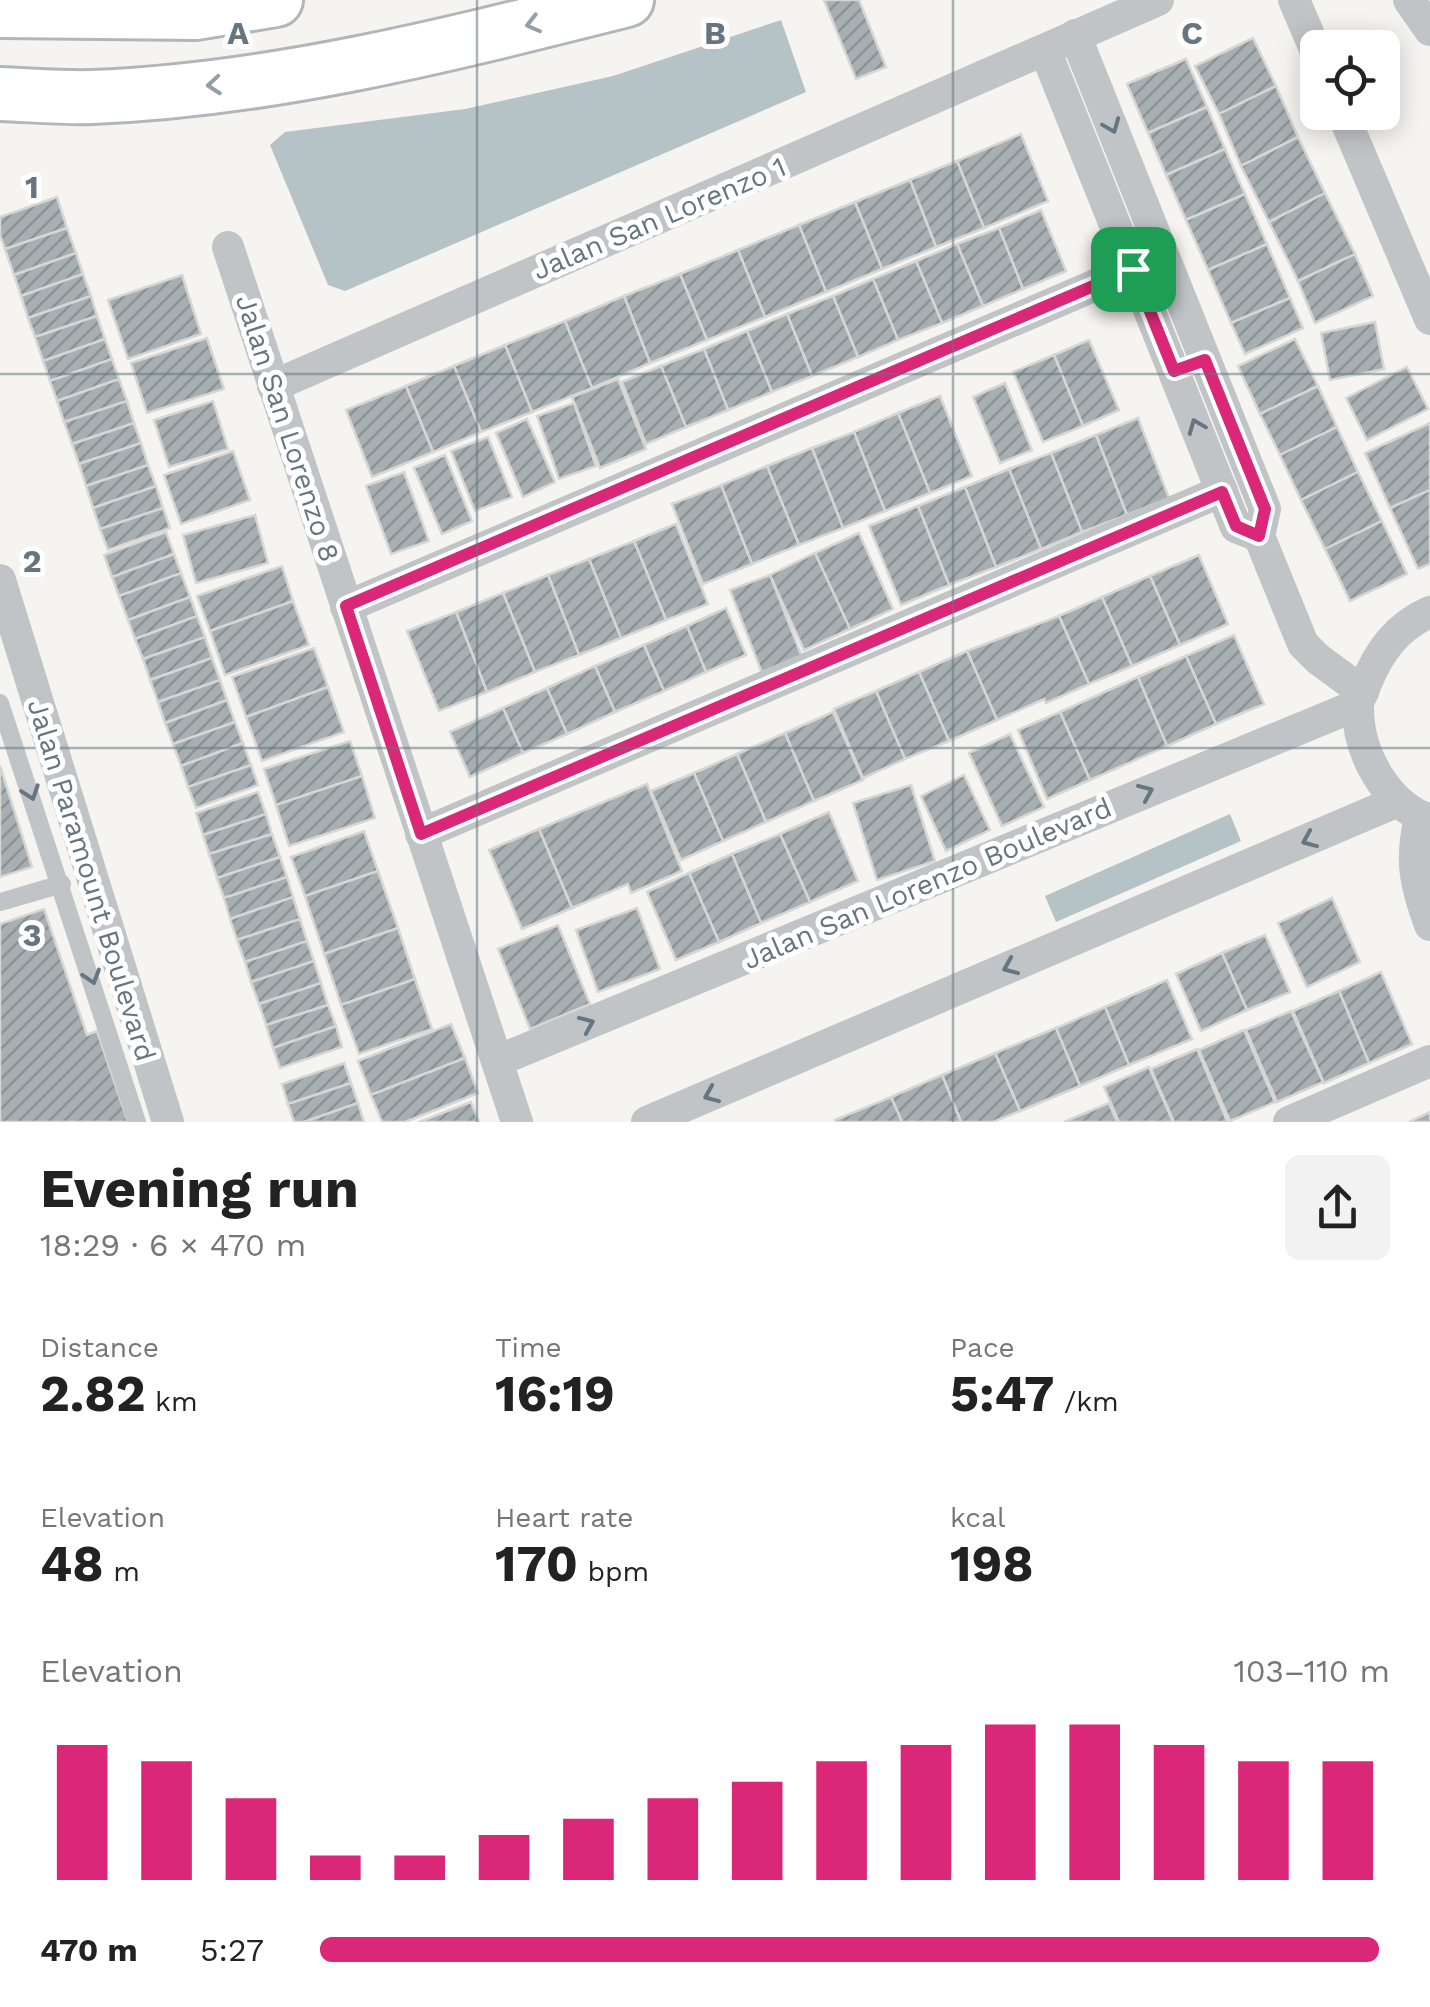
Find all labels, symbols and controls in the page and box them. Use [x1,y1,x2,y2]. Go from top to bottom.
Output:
one-way arrow [525,12,542,33]
text: A [227,14,249,52]
text: B [704,14,726,52]
text: C [1181,14,1203,52]
map controls [1300,30,1400,130]
button: locate [1300,30,1400,130]
one-way arrow [205,74,221,95]
one-way arrow [1100,116,1120,134]
street label: Jalan San Lorenzo 1 [528,150,791,287]
text: 1 [25,168,39,206]
pin [1091,227,1176,312]
icon: arrive [1106,242,1161,297]
street label: Jalan San Lorenzo 8 [229,290,346,566]
one-way arrow [1187,419,1207,436]
text: 2 [22,542,42,580]
street label: Jalan Paramount Boulevard [21,695,162,1065]
one-way arrow [19,784,39,801]
one-way arrow [1136,784,1154,804]
street label: Jalan San Lorenzo Boulevard [738,791,1116,976]
one-way arrow [1301,828,1319,848]
text: 3 [23,916,41,954]
one-way arrow [1002,955,1020,975]
one-way arrow [80,967,100,984]
one-way arrow [577,1016,595,1036]
one-way arrow [703,1083,721,1103]
button: share [1285,1155,1390,1260]
text: Evening run [40,1156,359,1220]
text: 18:29 · 6 × 470 m [40,1226,306,1264]
text: Distance [40,1331,159,1364]
text: Time [495,1331,562,1364]
text: Pace [950,1331,1015,1364]
text: 2.82 [40,1364,145,1423]
text: 16:19 [495,1364,615,1423]
text: 5:47 [950,1364,1054,1423]
text: km [145,1385,198,1418]
text: /km [1054,1385,1119,1418]
text: Elevation [40,1501,165,1534]
text: Heart rate [495,1501,633,1534]
text: kcal [950,1501,1005,1534]
text: 48 [40,1534,104,1593]
text: 170 [495,1534,578,1593]
text: 198 [950,1534,1034,1593]
text: m [104,1555,140,1588]
text: bpm [578,1555,649,1588]
text: Elevation [40,1652,183,1690]
text: 103–110 m [1233,1652,1390,1690]
text: 470 m [40,1931,138,1969]
text: 5:27 [200,1931,264,1969]

